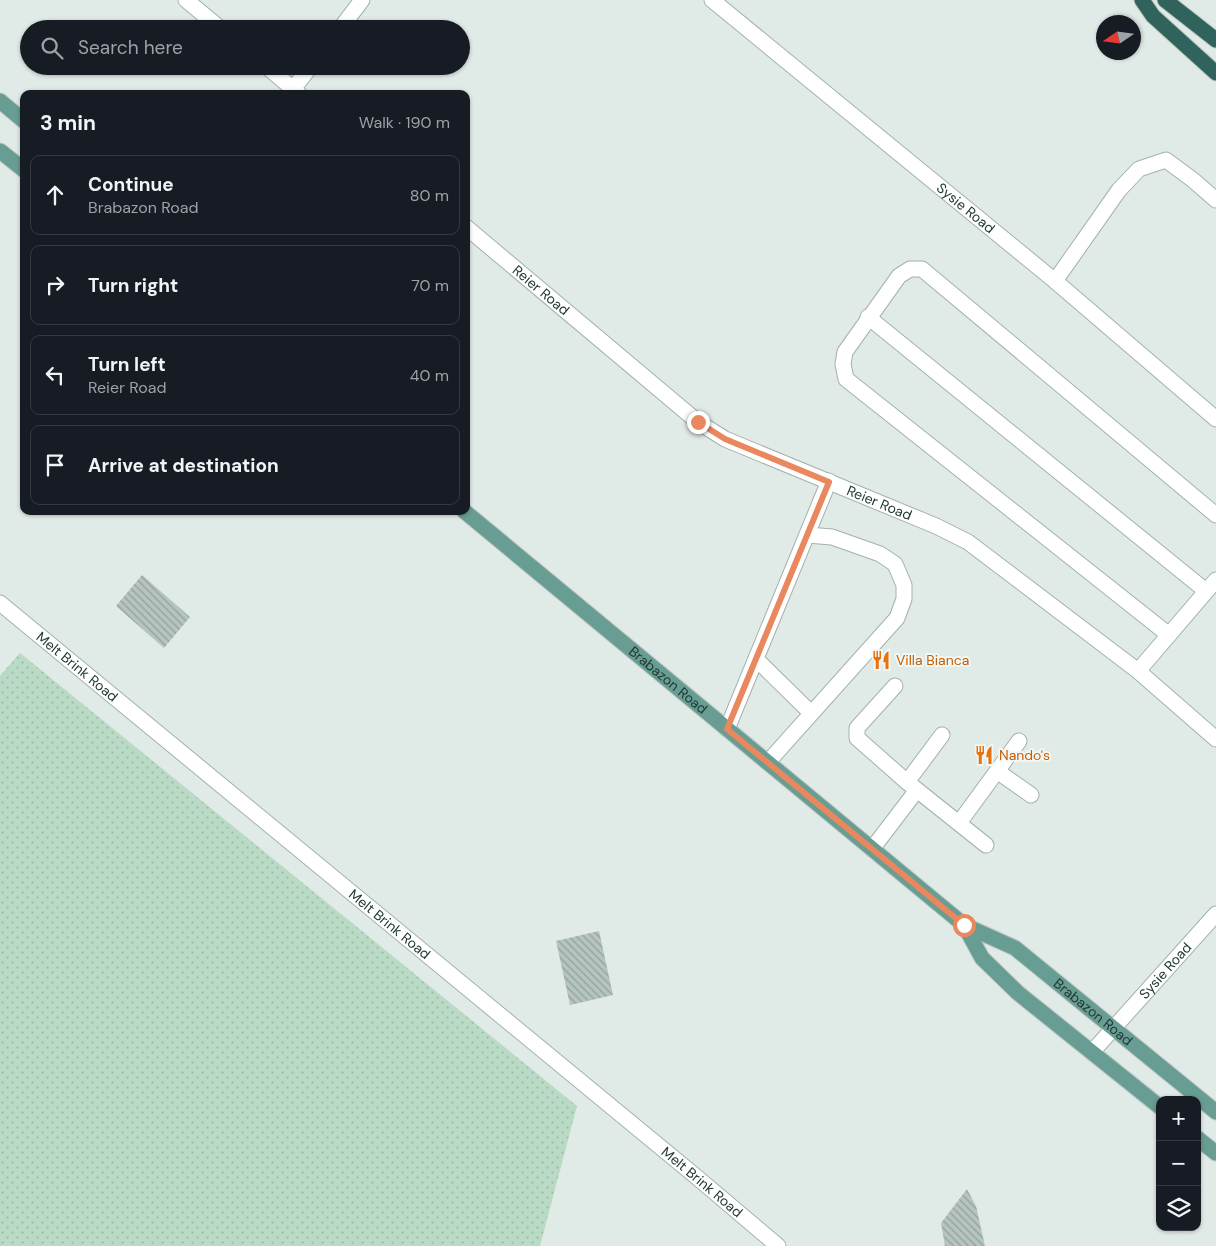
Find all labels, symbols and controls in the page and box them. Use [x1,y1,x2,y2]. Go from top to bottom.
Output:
north arrow [1096,15,1141,60]
search box [20,20,470,75]
icon: search [38,34,66,62]
text: Search here [78,35,183,60]
text: 3 min [40,109,96,137]
text: Walk · 190 m [359,112,450,133]
text: Continue [88,172,174,197]
street label: Sysie Road [933,179,999,237]
icon: ahead [41,181,69,209]
text: 80 m [410,185,449,206]
text: Brabazon Road [88,197,199,218]
street label: Reier Road [509,261,573,319]
icon: right [41,271,69,299]
text: Turn right [88,273,178,298]
text: 70 m [411,275,449,296]
text: Turn left [88,352,166,377]
icon: left [41,361,69,389]
text: 40 m [410,365,449,386]
text: Reier Road [88,377,166,398]
route end [687,411,710,434]
icon: arrive [41,451,69,479]
text: Arrive at destination [88,453,279,478]
street label: Reier Road [844,481,915,524]
street label: Melt Brink Road [33,628,122,706]
street label: Brabazon Road [625,642,711,718]
restaurant icon: Villa Bianca [870,649,892,671]
place label: Villa Bianca [896,651,969,669]
restaurant icon: Nando's [973,744,995,766]
place label: Nando's [999,746,1050,764]
street label: Melt Brink Road [345,885,434,963]
route start [953,914,976,937]
street label: Sysie Road [1135,938,1195,1003]
street label: Brabazon Road [1050,974,1136,1049]
map controls [1156,1096,1201,1231]
button: + [1156,1096,1201,1141]
button: − [1156,1141,1201,1186]
street label: Melt Brink Road [658,1143,746,1221]
button: layers [1156,1186,1201,1231]

